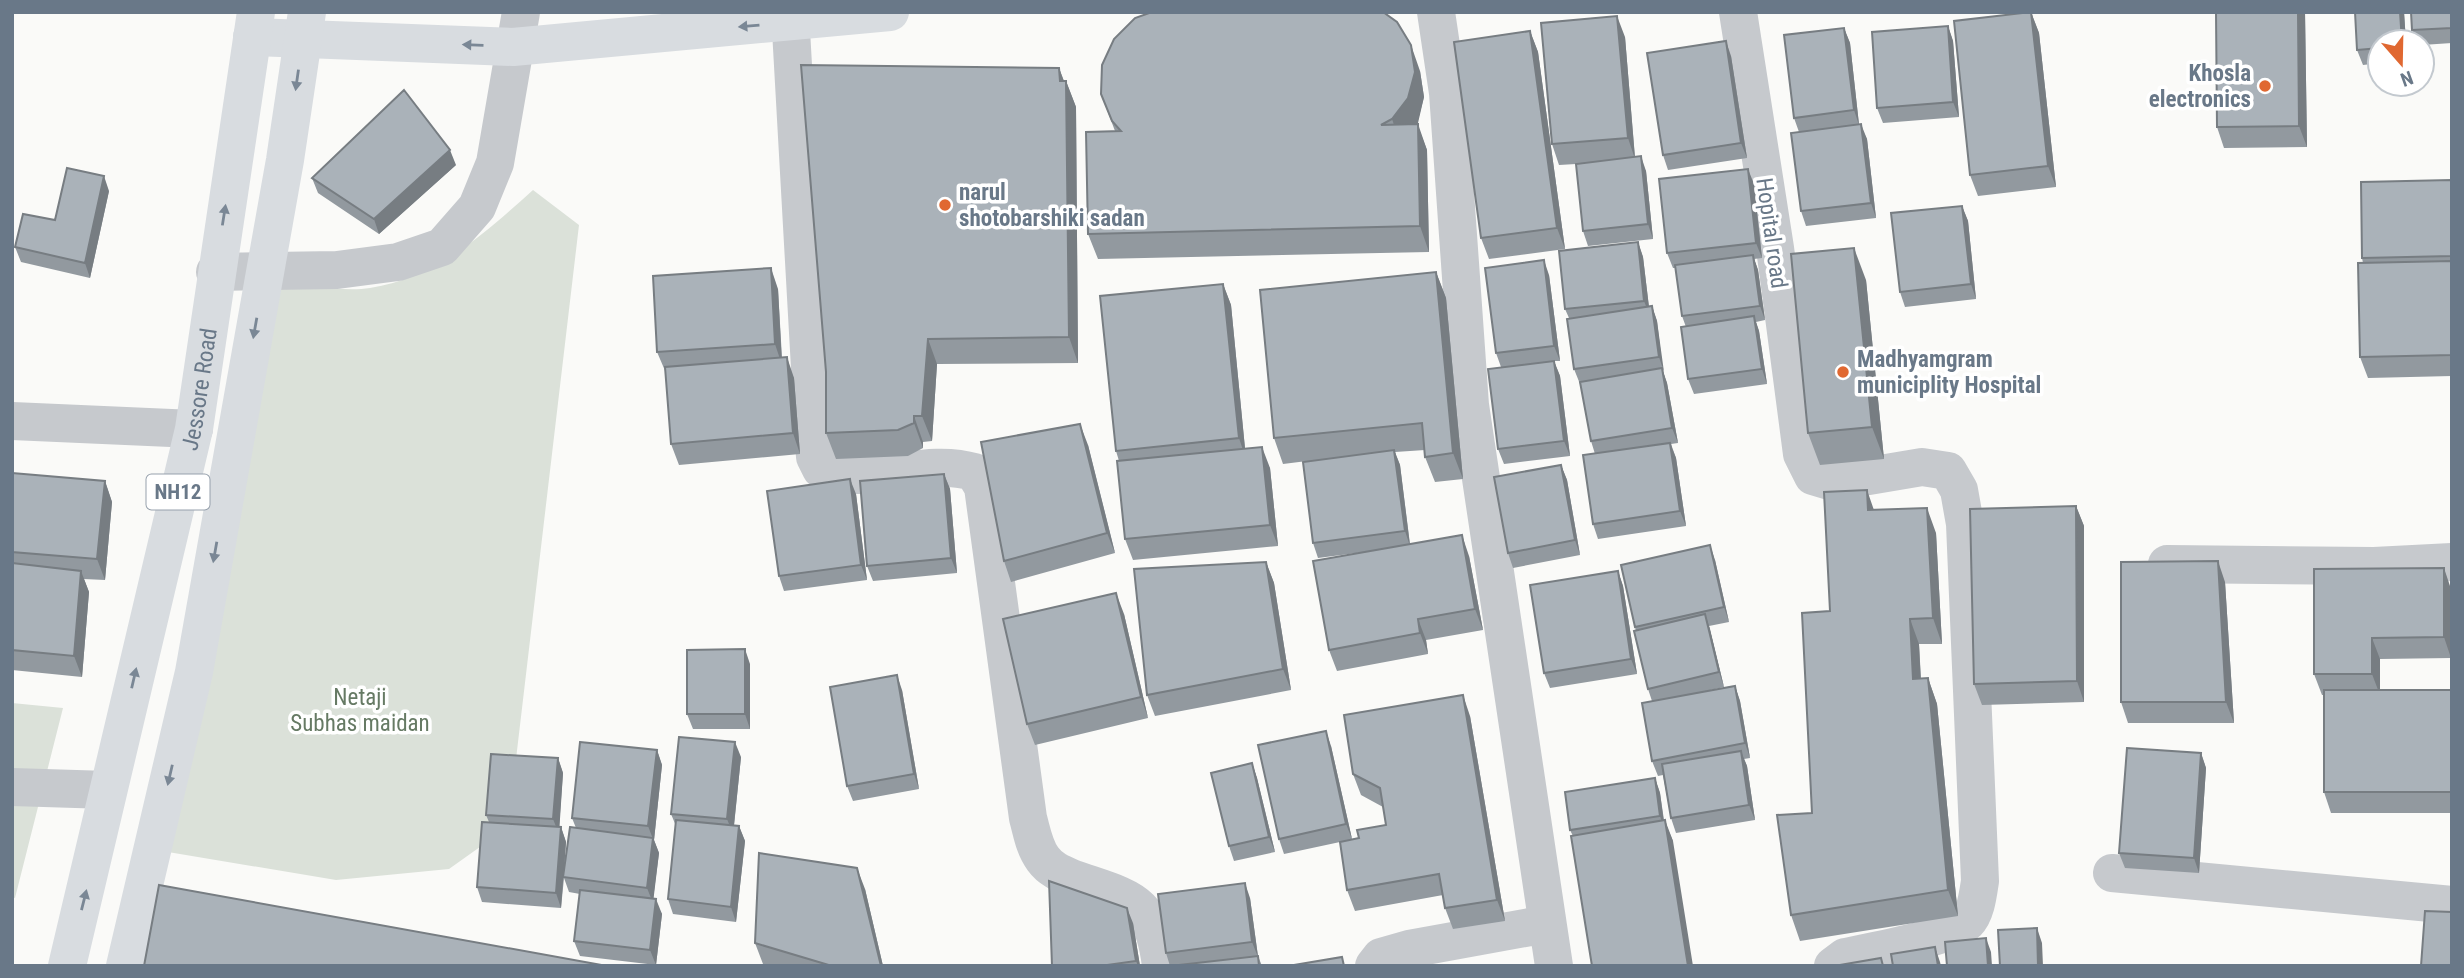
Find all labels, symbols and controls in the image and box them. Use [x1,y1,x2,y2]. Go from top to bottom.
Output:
one-way arrow [738,21,760,32]
north arrow [2366,28,2436,98]
one-way arrow [462,40,484,51]
place label: Khosla electronics [2149,60,2251,113]
text: N [2397,66,2416,91]
one-way arrow [291,69,302,91]
marker: Khosla electronics [2257,78,2273,94]
street label: Hopital road [1750,176,1793,290]
place label: narul shotobarshiki sadan [959,179,1145,232]
marker: narul shotobarshiki sadan [937,197,953,213]
one-way arrow [219,203,230,225]
one-way arrow [249,317,260,339]
street label: Jessore Road [176,326,223,453]
place label: Madhyamgram municiplity Hospital [1857,346,2041,399]
marker: Madhyamgram municiplity Hospital [1835,364,1851,380]
road number: NH12 [146,475,210,510]
one-way arrow [209,541,220,563]
one-way arrow [129,667,140,689]
park label: Netaji Subhas maidan [290,684,430,737]
one-way arrow [164,764,175,786]
one-way arrow [79,888,90,910]

